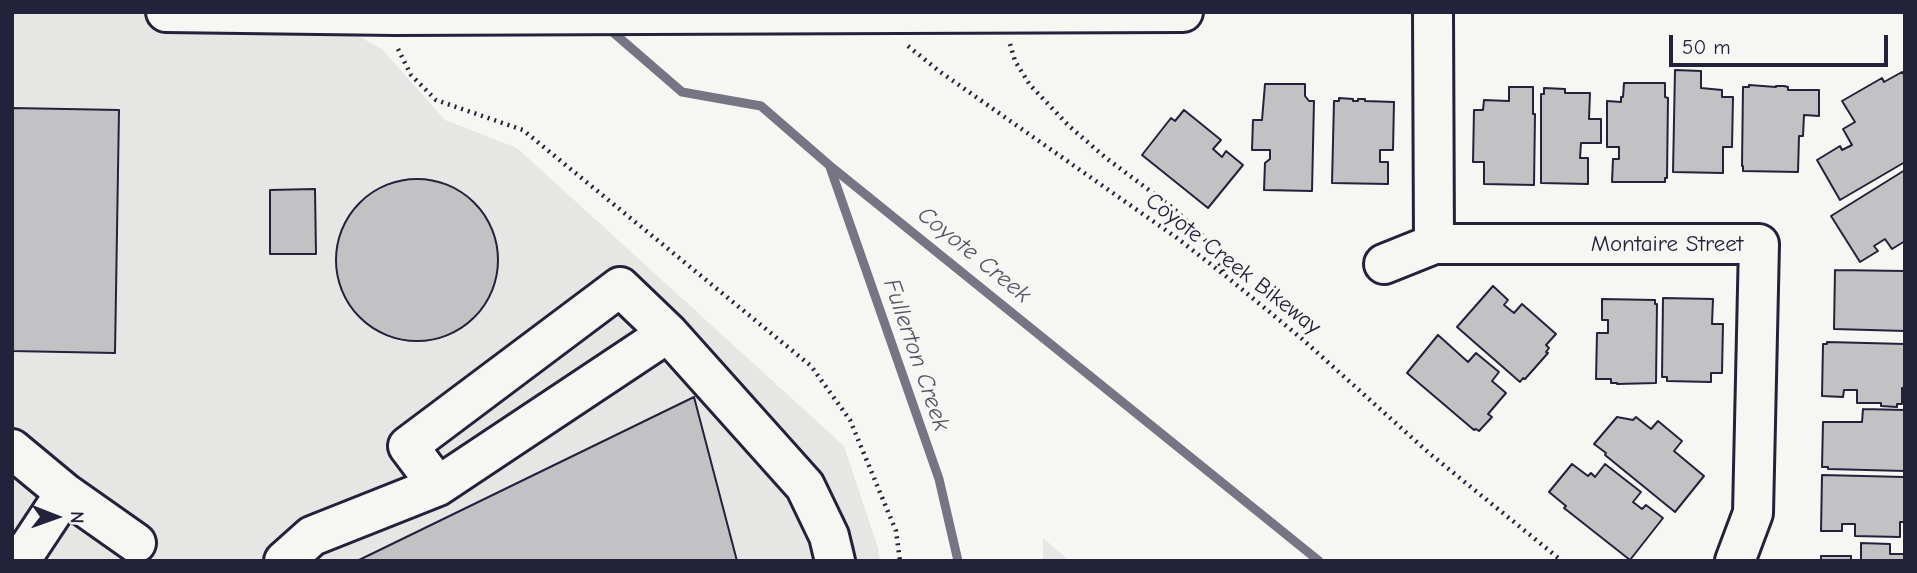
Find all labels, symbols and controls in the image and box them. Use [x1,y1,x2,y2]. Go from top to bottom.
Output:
scale bar [1672,21,1891,65]
text: 50 m [1682,35,1731,59]
street label: Coyote Creek Bikeway [1140,187,1326,341]
water label: Coyote Creek [912,201,1036,309]
street label: Montaire Street [1591,230,1743,258]
water label: Fullerton Creek [876,275,956,435]
north arrow [21,482,91,552]
text: N [66,511,88,524]

